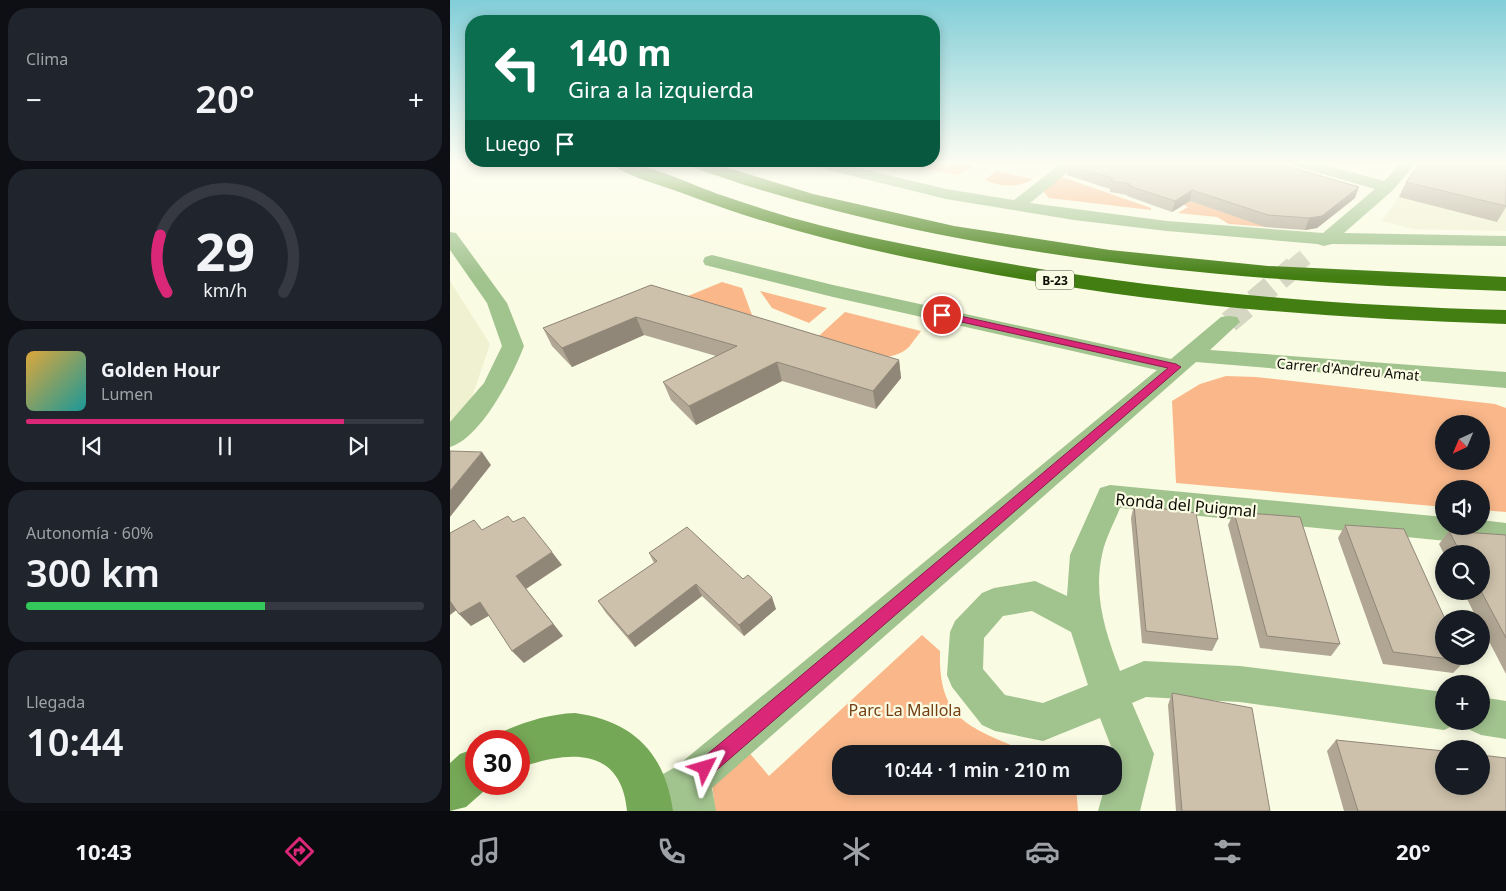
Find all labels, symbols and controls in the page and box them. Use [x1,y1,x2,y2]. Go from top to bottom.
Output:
text: 140 m [568,29,671,76]
icon: left [485,35,550,100]
text: Clima [26,48,68,70]
text: 20° [195,72,255,124]
text: Gira a la izquierda [568,74,754,104]
text: − [26,80,42,118]
text: + [408,80,424,118]
icon: arrive [551,130,579,158]
text: Luego [485,131,541,157]
text: 29 [195,215,255,286]
road number: B-23 [1036,270,1074,290]
text: km/h [203,278,247,302]
pin [921,294,963,336]
icon: arrive [928,301,956,329]
street label: Carrer d'Andreu Amat [1276,353,1420,385]
text: Golden Hour [101,357,220,383]
text: Lumen [101,383,153,405]
north arrow [1435,415,1490,470]
map controls [1435,415,1490,795]
icon: previous [78,432,106,460]
icon: pause [211,432,239,460]
icon: next [344,432,372,460]
button: sound [1435,480,1490,535]
street label: Ronda del Puigmal [1115,488,1257,522]
text: Autonomía · 60% [26,522,153,544]
button: search [1435,545,1490,600]
text: 300 km [26,546,160,598]
button: layers [1435,610,1490,665]
button: + [1435,675,1490,730]
text: Llegada [26,691,85,713]
park label: Parc La Mallola [849,699,961,721]
text: 10:44 [26,715,123,767]
speed limit sign: 30 [465,730,530,795]
button: − [1435,740,1490,795]
position arrow [678,741,730,793]
text: 10:44 · 1 min · 210 m [884,757,1070,783]
icon: directions [282,834,317,869]
icon: music [468,834,503,869]
icon: phone [654,834,689,869]
icon: climate [839,834,874,869]
icon: car [1025,834,1060,869]
icon: filters [1210,834,1245,869]
text: 10:43 [75,836,132,866]
text: 20° [1396,836,1431,866]

